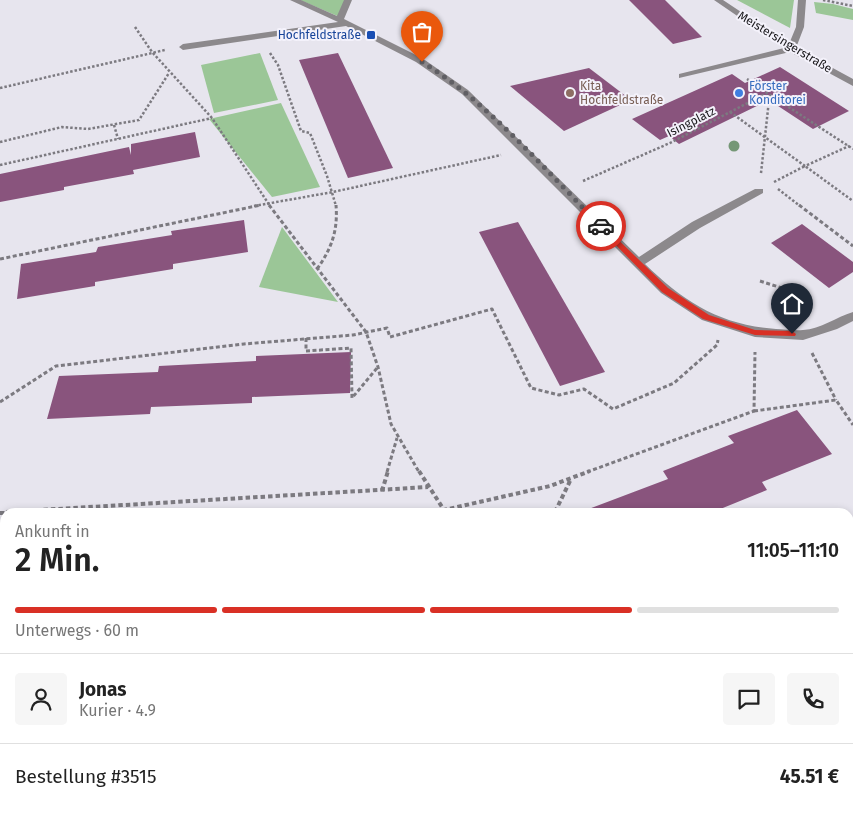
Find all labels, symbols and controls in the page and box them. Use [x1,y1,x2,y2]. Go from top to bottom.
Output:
street label: Meistersingerstraße [735,8,835,76]
pin [401,11,443,62]
icon: bag [408,18,436,46]
place label: Hochfeldstraße [278,28,361,42]
marker: Hochfeldstraße [365,29,377,41]
place label: Kita Hochfeldstraße [580,79,663,107]
place label: Förster Konditorei [749,79,806,107]
marker: Kita Hochfeldstraße [564,87,576,99]
marker: Förster Konditorei [733,87,745,99]
street label: Isingplatz [664,104,718,140]
courier [576,201,626,251]
icon: car [587,212,615,240]
pin [771,283,813,334]
icon: home [778,290,806,318]
text: Ankunft in [15,522,90,541]
text: 11:05–11:10 [747,539,839,562]
text: 2 Min. [15,541,100,579]
text: Unterwegs · 60 m [15,621,139,640]
button: person [15,673,67,725]
button: chat [723,673,775,725]
button: phone [787,673,839,725]
text: Jonas [79,678,126,701]
text: Kurier · 4.9 [79,701,156,720]
text: Bestellung #3515 [15,765,156,788]
text: 45.51 € [780,765,839,788]

